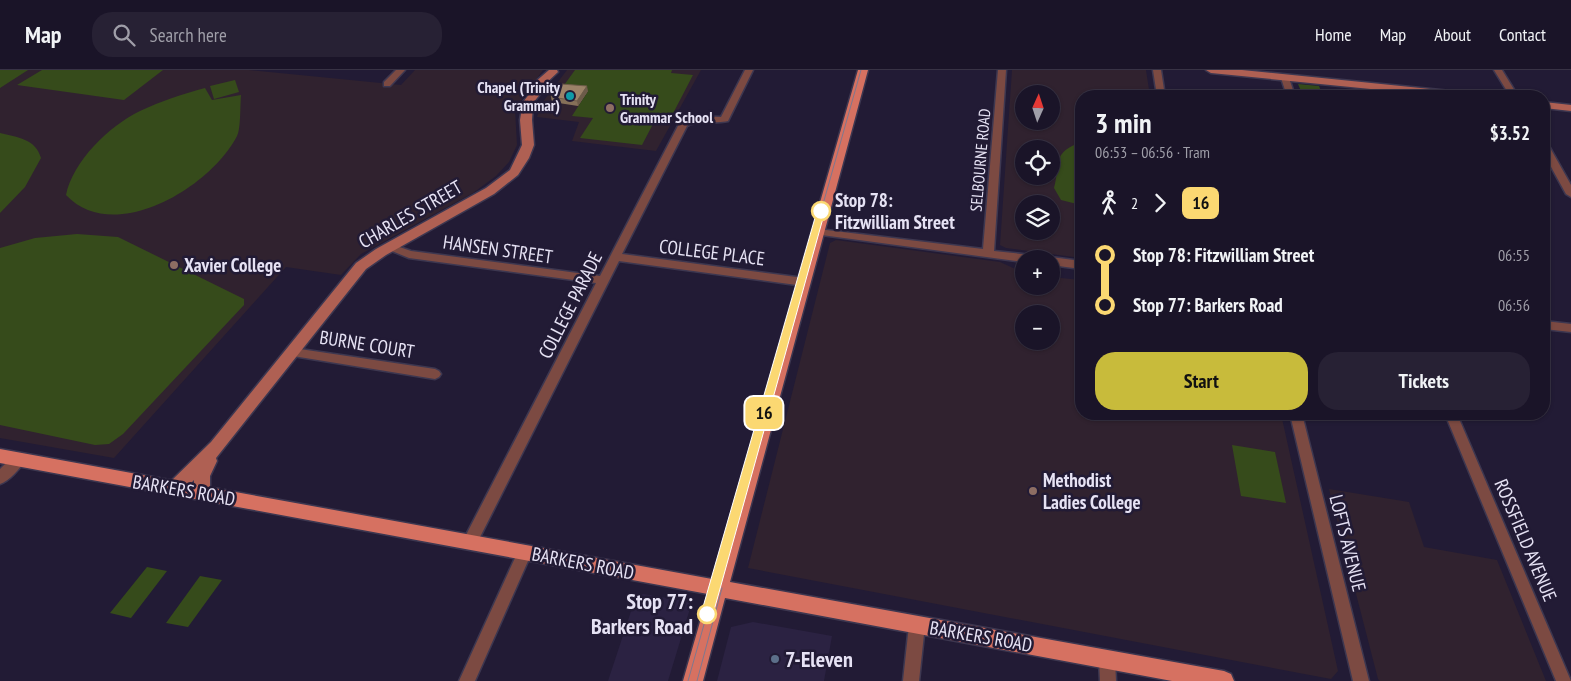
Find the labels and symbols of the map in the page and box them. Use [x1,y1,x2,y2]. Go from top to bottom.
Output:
place label: Chapel (Trinity Grammar) [477,77,561,115]
north arrow [1015,85,1060,130]
place label: Trinity Grammar School [620,89,713,127]
marker: Chapel (Trinity Grammar) [564,90,576,102]
marker: Trinity Grammar School [604,102,616,114]
street label: SELBOURNE ROAD [966,108,994,212]
street label: CHARLES STREET [354,174,467,253]
place label: Stop 78: Fitzwilliam Street [835,188,955,234]
marker: Stop 78: Fitzwilliam Street [811,201,831,221]
street label: HANSEN STREET [442,229,555,269]
street label: COLLEGE PLACE [658,234,766,270]
street label: COLLEGE PARADE [533,248,607,362]
place label: Xavier College [184,253,281,277]
marker: Xavier College [168,259,180,271]
street label: BURNE COURT [318,325,417,363]
line badge: 16 [742,397,786,429]
place label: Methodist Ladies College [1043,468,1141,514]
street label: BARKERS ROAD [131,469,237,511]
street label: ROSSFIELD AVENUE [1489,475,1563,605]
marker: Methodist Ladies College [1027,485,1039,497]
street label: LOFTS AVENUE [1324,492,1372,594]
street label: BARKERS ROAD [530,541,636,585]
place label: Stop 77: Barkers Road [591,587,693,640]
marker: Stop 77: Barkers Road [697,604,717,624]
street label: BARKERS ROAD [928,615,1034,657]
place label: 7-Eleven [785,645,853,673]
marker: 7-Eleven [769,653,781,665]

